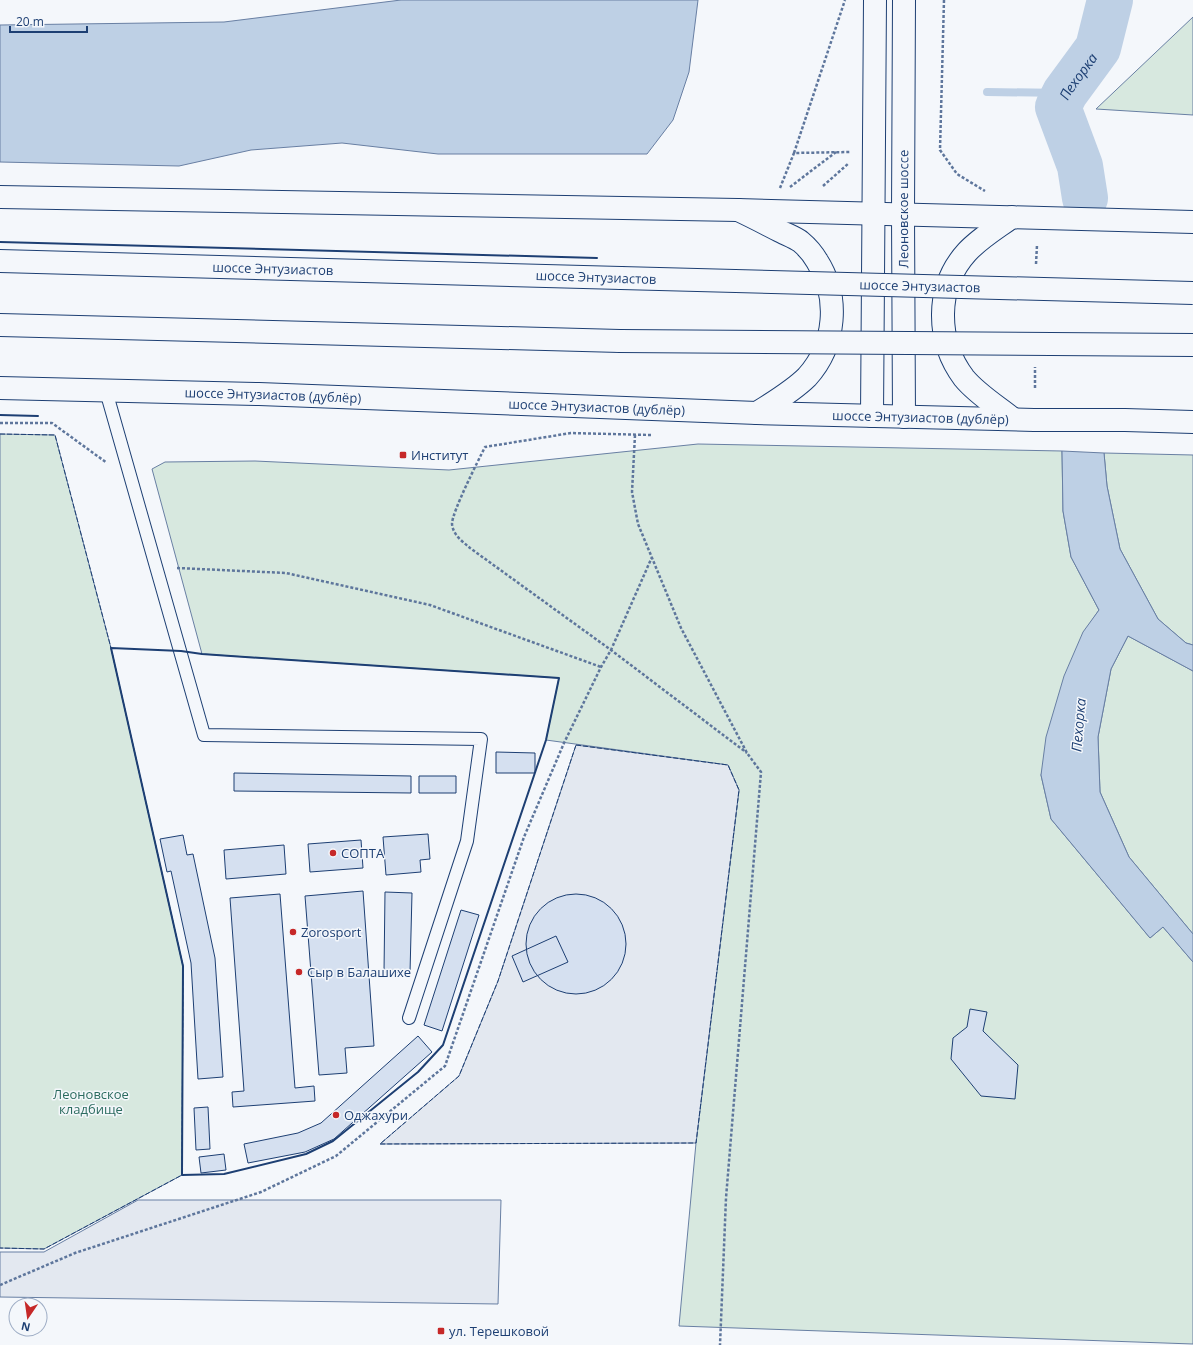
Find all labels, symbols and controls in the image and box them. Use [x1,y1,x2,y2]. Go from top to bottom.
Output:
scale bar [10,8,87,34]
text: 20 m [16,13,44,30]
water label: Пехорка [1054,49,1101,103]
street label: Леоновское шоссе [894,150,912,268]
street label: шоссе Энтузиастов [212,258,334,279]
street label: шоссе Энтузиастов [535,266,657,288]
street label: шоссе Энтузиастов [859,275,981,296]
street label: шоссе Энтузиастов (дублёр) [184,383,362,407]
street label: шоссе Энтузиастов (дублёр) [508,395,685,419]
street label: шоссе Энтузиастов (дублёр) [832,406,1009,428]
place label: Институт [411,446,468,464]
marker: Институт [398,450,408,460]
water label: Пехорка [1066,697,1090,753]
place label: СОПТА [341,844,385,862]
marker: СОПТА [328,848,338,858]
place label: Zorosport [301,923,362,941]
marker: Zorosport [288,927,298,937]
place label: Сыр в Балашихе [307,963,411,981]
marker: Сыр в Балашихе [294,967,304,977]
park label: Леоновское кладбище [53,1085,129,1118]
place label: Оджахури [344,1106,408,1124]
marker: Оджахури [331,1110,341,1120]
north arrow [8,1297,48,1337]
text: N [20,1319,32,1336]
place label: ул. Терешковой [449,1322,549,1340]
marker: ул. Терешковой [436,1326,446,1336]

